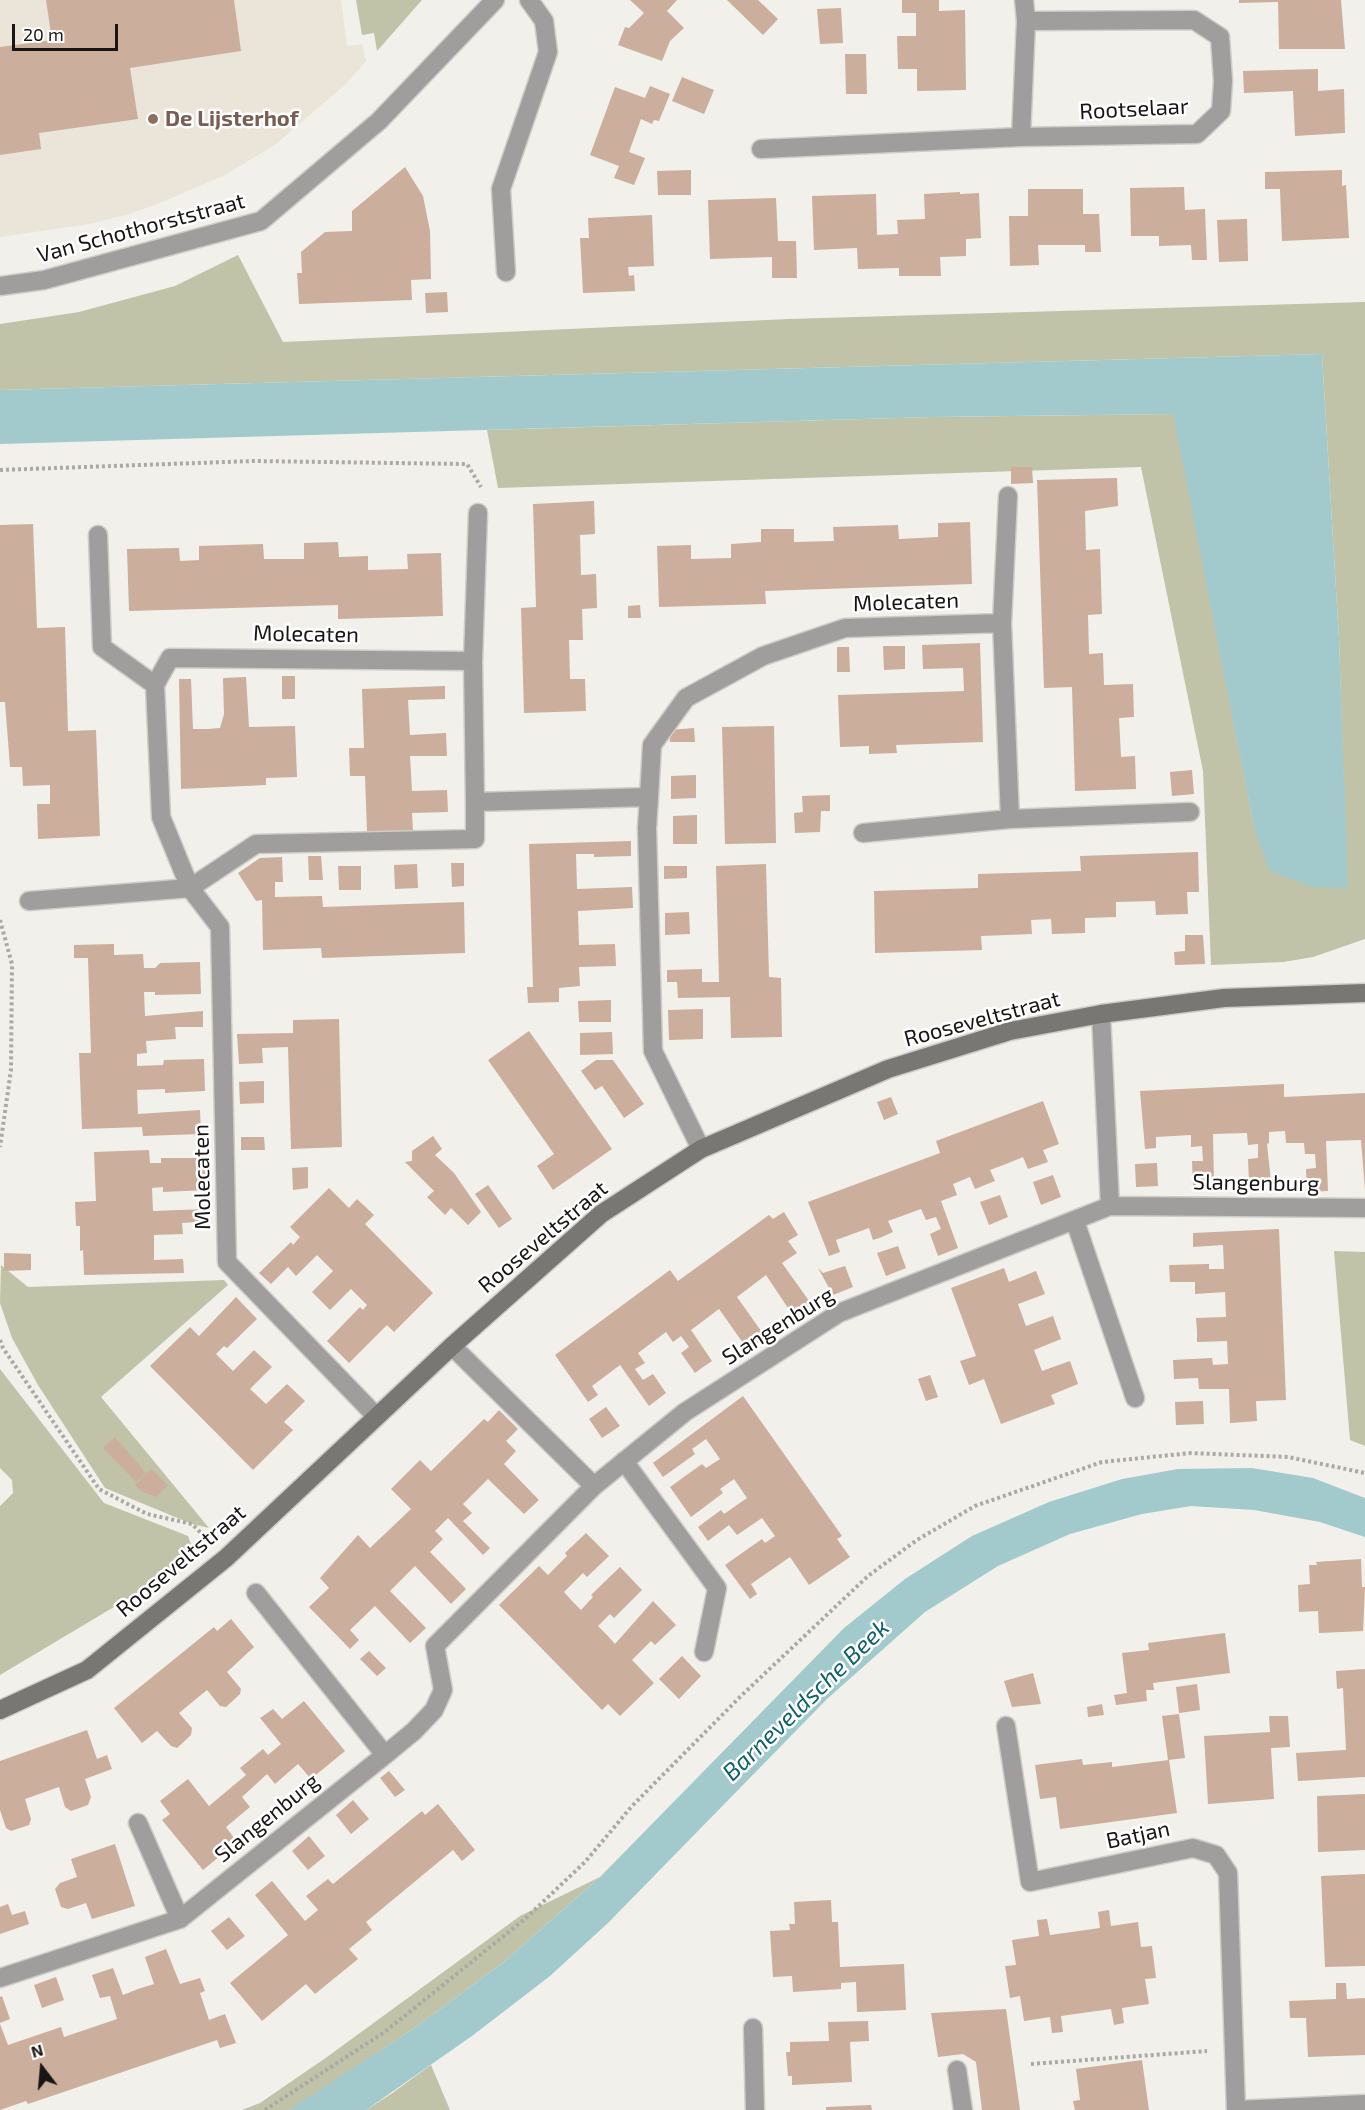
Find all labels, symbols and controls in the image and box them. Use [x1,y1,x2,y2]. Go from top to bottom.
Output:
scale bar [15,12,122,50]
text: 20 m [23,23,64,45]
street label: Rootselaar [1079,93,1189,125]
place label: De Lijsterhof [165,106,299,132]
marker: De Lijsterhof [146,112,160,126]
street label: Van Schothorststraat [34,188,248,268]
street label: Molecaten [853,587,959,617]
street label: Molecaten [253,620,359,648]
street label: Rooseveltstraat [901,985,1063,1053]
street label: Molecaten [188,1124,216,1230]
street label: Slangenburg [1192,1169,1320,1197]
street label: Rooseveltstraat [473,1175,613,1299]
street label: Slangenburg [717,1281,839,1371]
street label: Rooseveltstraat [111,1499,251,1623]
water label: Barneveldsche Beek [717,1613,895,1787]
street label: Slangenburg [209,1768,325,1868]
street label: Batjan [1104,1815,1172,1855]
north arrow [12,2038,72,2098]
text: N [29,2039,45,2061]

